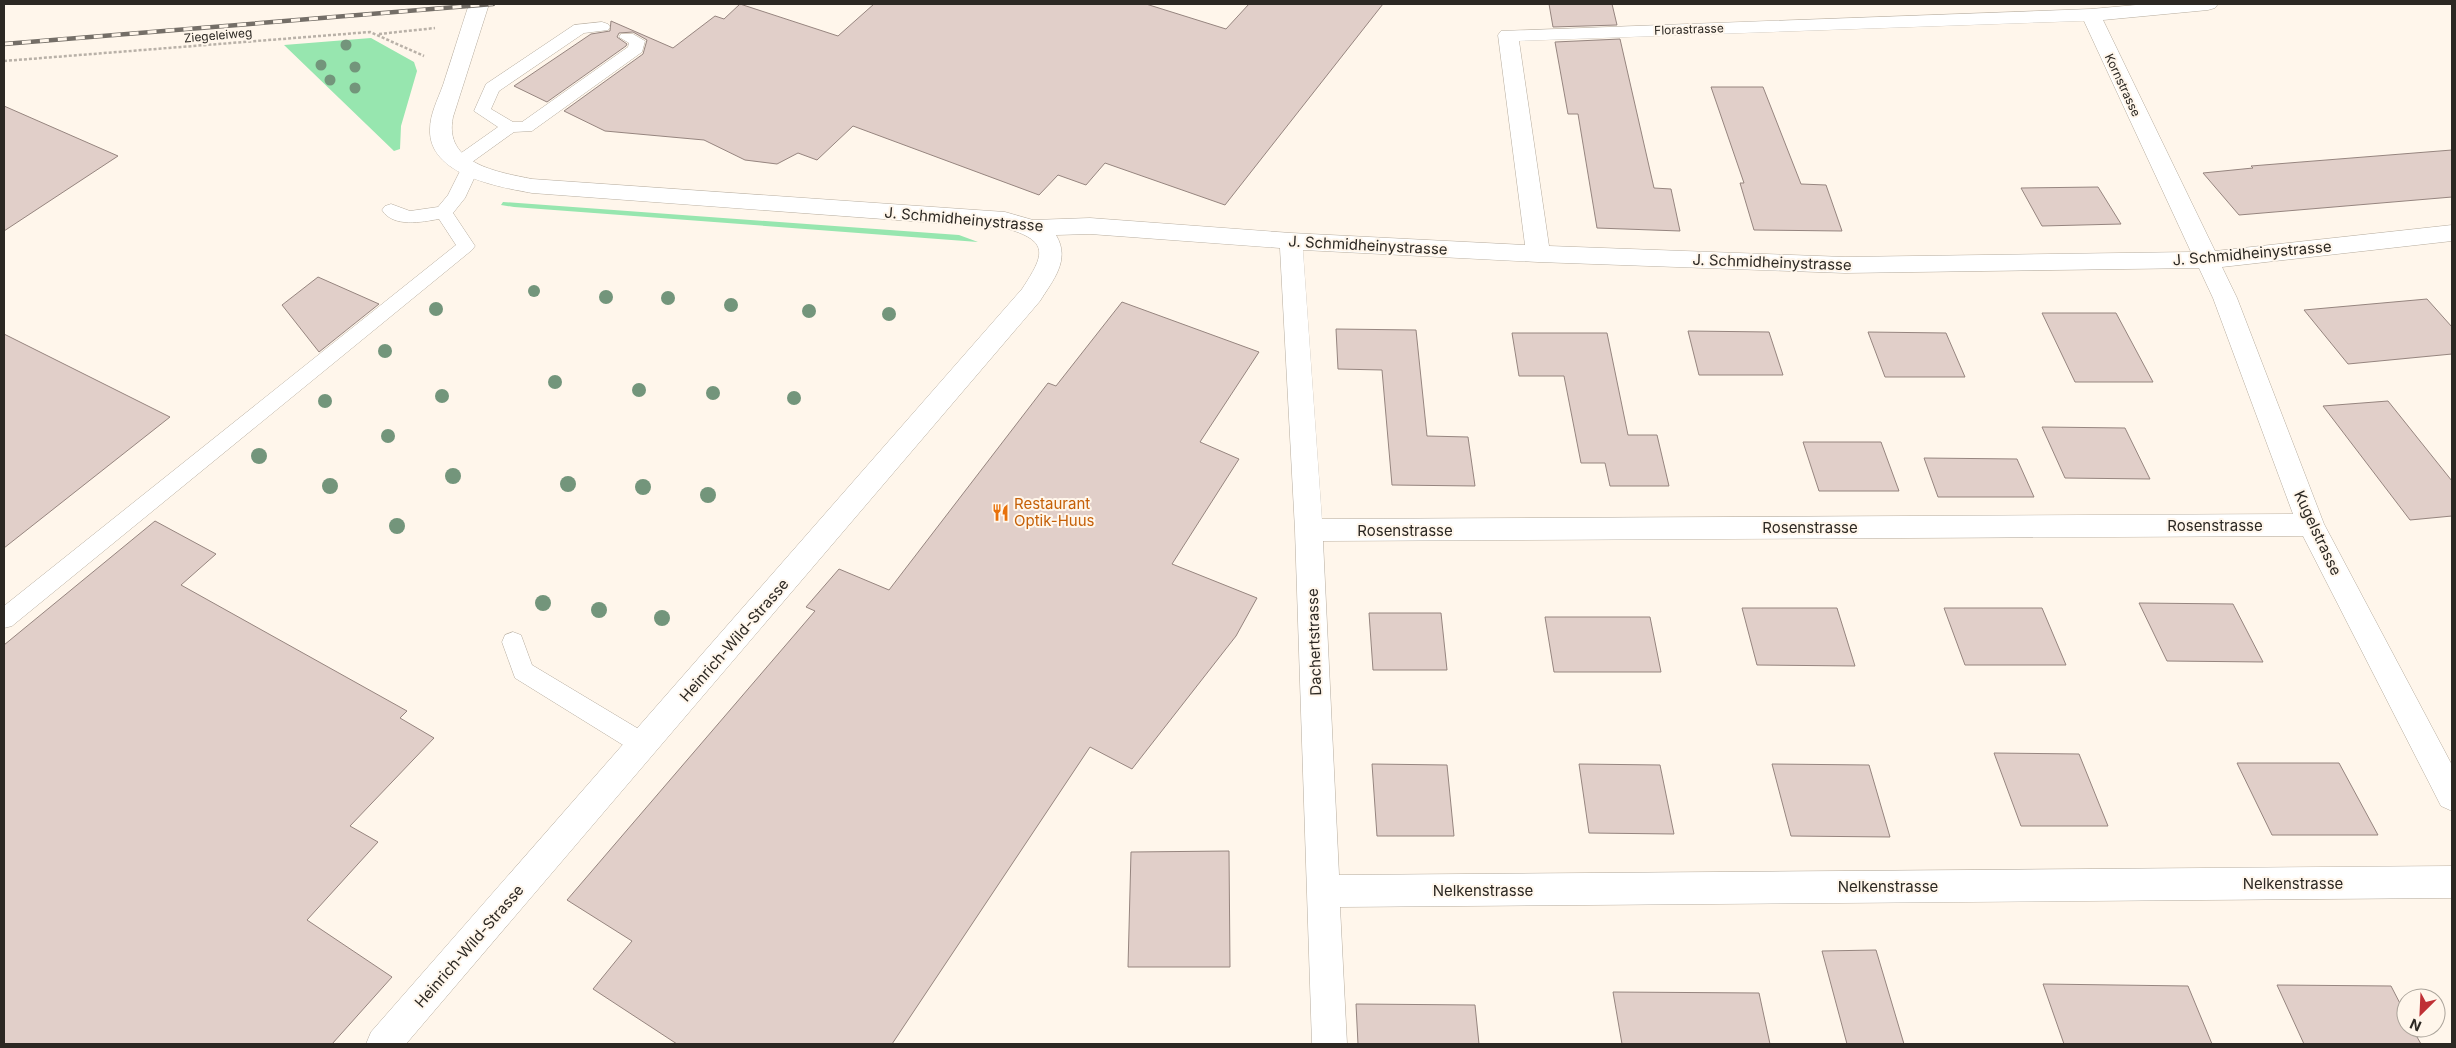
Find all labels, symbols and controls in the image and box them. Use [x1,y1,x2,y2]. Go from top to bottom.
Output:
street label: Florastrasse [1654,20,1724,38]
street label: Ziegeleiweg [183,25,253,45]
street label: Kornstrasse [2102,51,2144,119]
street label: J. Schmidheinystrasse [884,203,1044,235]
street label: J. Schmidheinystrasse [1288,231,1448,259]
street label: J. Schmidheinystrasse [2172,237,2332,269]
street label: J. Schmidheinystrasse [1692,250,1852,274]
street label: Kugelstrasse [2290,488,2346,578]
place label: Restaurant Optik-Huus [1014,494,1095,530]
restaurant icon: Restaurant Optik-Huus [990,502,1010,522]
street label: Rosenstrasse [2167,516,2263,535]
street label: Rosenstrasse [1762,518,1858,537]
street label: Rosenstrasse [1357,521,1453,540]
street label: Heinrich-Wild-Strasse [675,575,793,705]
street label: Dachertstrasse [1303,588,1325,696]
street label: Nelkenstrasse [2243,874,2343,893]
street label: Nelkenstrasse [1838,877,1938,896]
street label: Heinrich-Wild-Strasse [410,881,528,1011]
street label: Nelkenstrasse [1433,881,1533,900]
north arrow [2396,988,2446,1038]
text: N [2407,1015,2424,1035]

